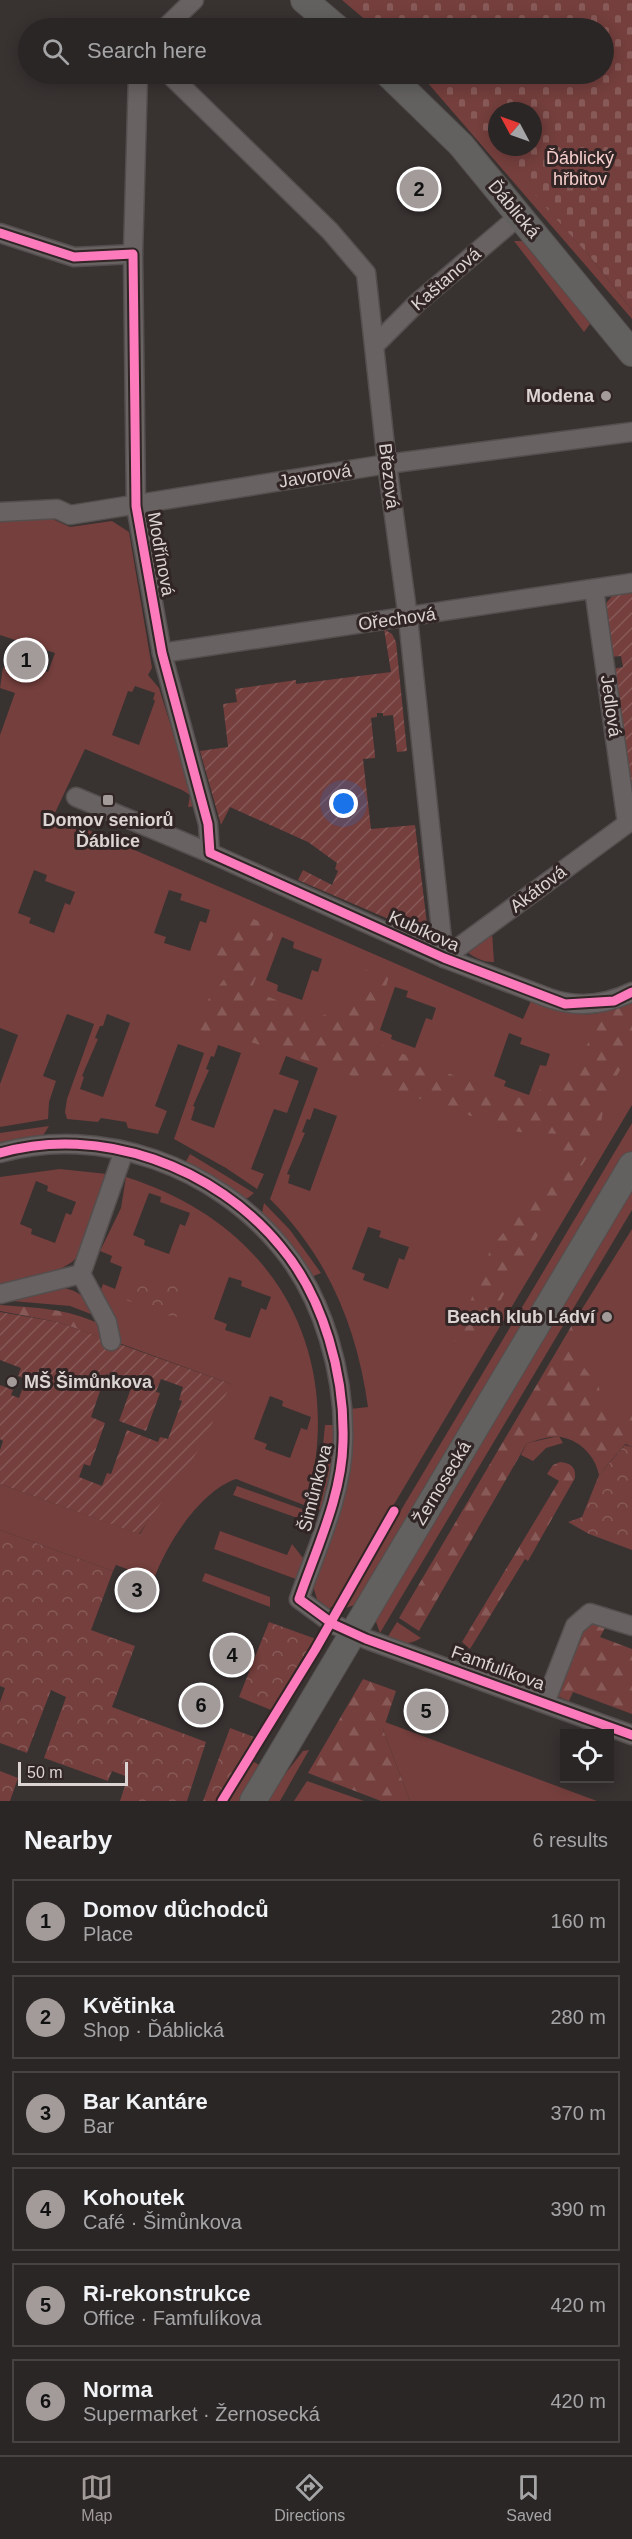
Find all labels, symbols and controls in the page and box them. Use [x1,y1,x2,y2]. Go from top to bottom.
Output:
search box [18,18,614,84]
icon: search [39,35,72,68]
text: Search here [87,38,207,63]
north arrow [488,102,542,156]
park label: Ďáblický hřbitov [546,148,614,189]
pin: 2 [400,166,438,212]
street label: Ďáblická [484,176,544,243]
street label: Kaštanová [407,243,485,314]
place label: Modena [526,386,595,406]
marker: Modena [599,389,613,403]
street label: Březová [375,442,403,511]
street label: Javorová [277,460,354,492]
street label: Modřínová [144,510,178,599]
street label: Ořechová [357,604,438,634]
pin: 1 [6,638,46,682]
street label: Jedlová [597,674,625,739]
your location [329,789,358,818]
marker: Domov seniorů Ďáblice [101,793,115,807]
place label: Domov seniorů Ďáblice [42,810,174,851]
street label: Akátová [506,861,571,917]
street label: Kubíkova [386,907,463,956]
place label: Beach klub Ládví [447,1307,596,1327]
marker: Beach klub Ládví [600,1310,614,1324]
place label: MŠ Šimůnkova [24,1371,153,1392]
marker: MŠ Šimůnkova [5,1375,19,1389]
street label: Žernosecká [409,1437,475,1528]
street label: Šimůnkova [294,1441,336,1534]
pin: 3 [118,1568,156,1612]
pin: 4 [212,1632,252,1678]
street label: Famfulíkova [449,1642,548,1694]
pin: 6 [182,1682,220,1728]
pin: 5 [406,1688,446,1734]
map controls [560,1729,614,1783]
button: locate [560,1729,614,1783]
scale bar [18,1759,128,1786]
text: 50 m [27,1764,63,1781]
text: Nearby [24,1825,112,1855]
text: 6 results [532,1829,608,1851]
text: Domov důchodců [83,1897,269,1922]
text: 1 [40,1910,51,1932]
text: 160 m [550,1910,606,1932]
text: Place [83,1923,133,1945]
text: Květinka [83,1993,175,2018]
text: 2 [40,2006,51,2028]
text: 280 m [550,2006,606,2028]
text: Shop · Ďáblická [83,2019,224,2041]
text: Bar Kantáre [83,2089,208,2114]
text: 3 [40,2102,51,2124]
text: 370 m [550,2102,606,2124]
text: Bar [83,2115,114,2137]
text: Kohoutek [83,2185,184,2210]
text: 4 [40,2198,51,2220]
text: 390 m [550,2198,606,2220]
text: Café · Šimůnkova [83,2211,242,2233]
text: Ri-rekonstrukce [83,2281,251,2306]
text: 5 [40,2294,51,2316]
text: 420 m [550,2294,606,2316]
text: Office · Famfulíkova [83,2307,262,2329]
text: Norma [83,2377,153,2402]
text: 6 [40,2390,51,2412]
text: 420 m [550,2390,606,2412]
text: Supermarket · Žernosecká [83,2403,320,2425]
tab: Map [80,2471,113,2525]
tab: Directions [274,2471,345,2525]
tab: Saved [506,2471,552,2525]

